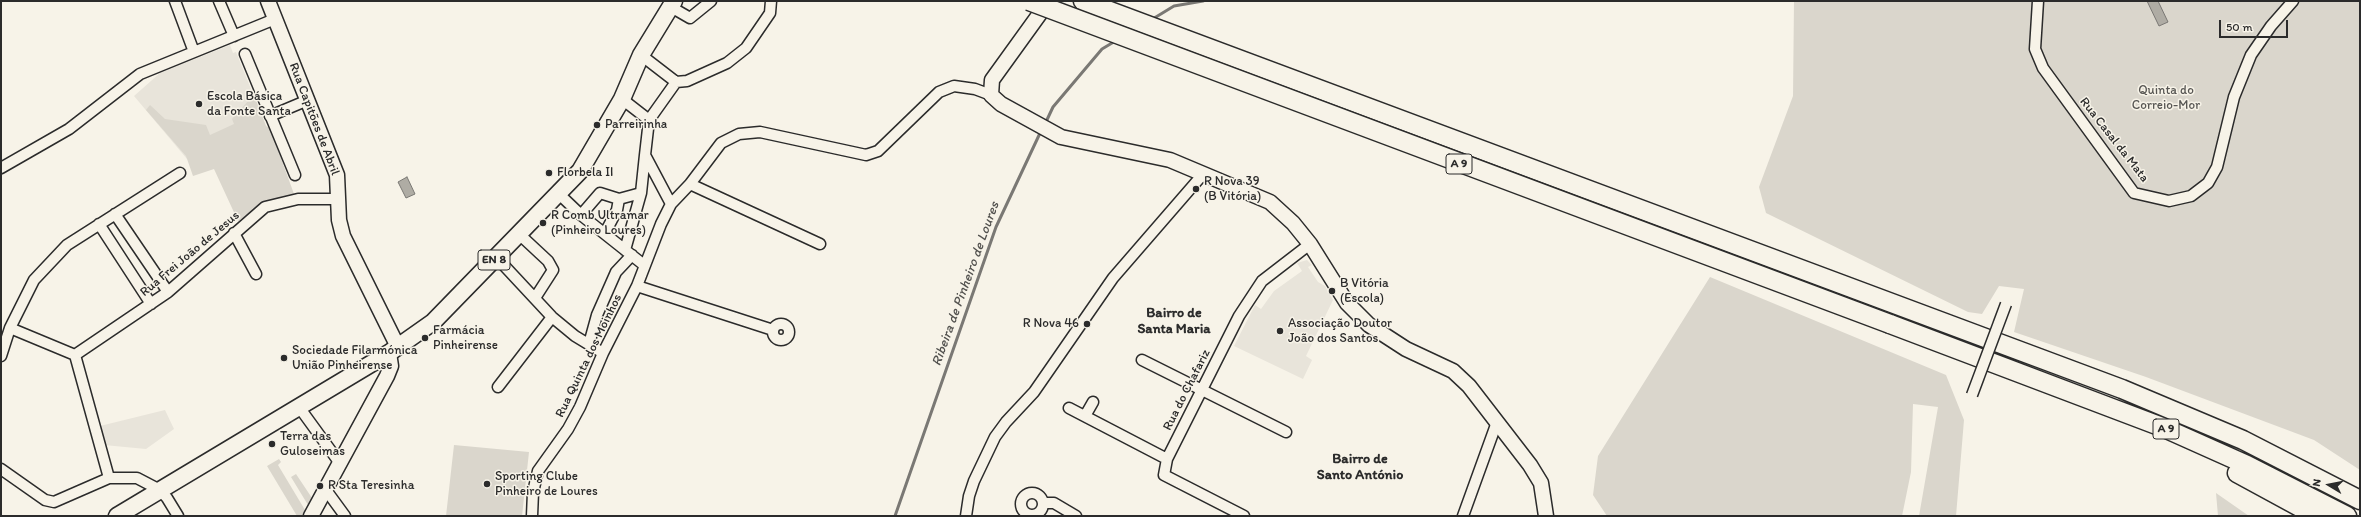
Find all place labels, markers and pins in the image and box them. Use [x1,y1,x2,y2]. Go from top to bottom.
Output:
place label: Escola Básica da Fonte Santa [207,89,291,120]
marker: Escola Básica da Fonte Santa [194,99,204,109]
place label: Parreirinha [605,117,667,133]
marker: Parreirinha [592,120,602,130]
place label: Florbela II [557,165,613,181]
marker: Florbela II [544,168,554,178]
place label: R Nova 39 (B Vitória) [1204,174,1261,205]
marker: R Nova 39 (B Vitória) [1191,184,1201,194]
place label: R Comb Ultramar (Pinheiro Loures) [551,208,649,239]
marker: R Comb Ultramar (Pinheiro Loures) [538,218,548,228]
place label: B Vitória (Escola) [1340,276,1389,307]
marker: B Vitória (Escola) [1327,286,1337,296]
place label: R Nova 46 [1023,316,1079,332]
place label: Associação Doutor João dos Santos [1288,316,1392,347]
marker: R Nova 46 [1082,319,1092,329]
place label: Farmácia Pinheirense [433,323,498,354]
marker: Associação Doutor João dos Santos [1275,326,1285,336]
marker: Farmácia Pinheirense [420,333,430,343]
place label: Sociedade Filarmónica União Pinheirense [292,343,417,374]
marker: Sociedade Filarmónica União Pinheirense [279,353,289,363]
place label: Terra das Guloseimas [280,429,345,460]
marker: Terra das Guloseimas [267,439,277,449]
place label: Sporting Clube Pinheiro de Loures [495,469,598,500]
place label: R Sta Teresinha [328,478,414,494]
marker: Sporting Clube Pinheiro de Loures [482,479,492,489]
marker: R Sta Teresinha [315,481,325,491]

